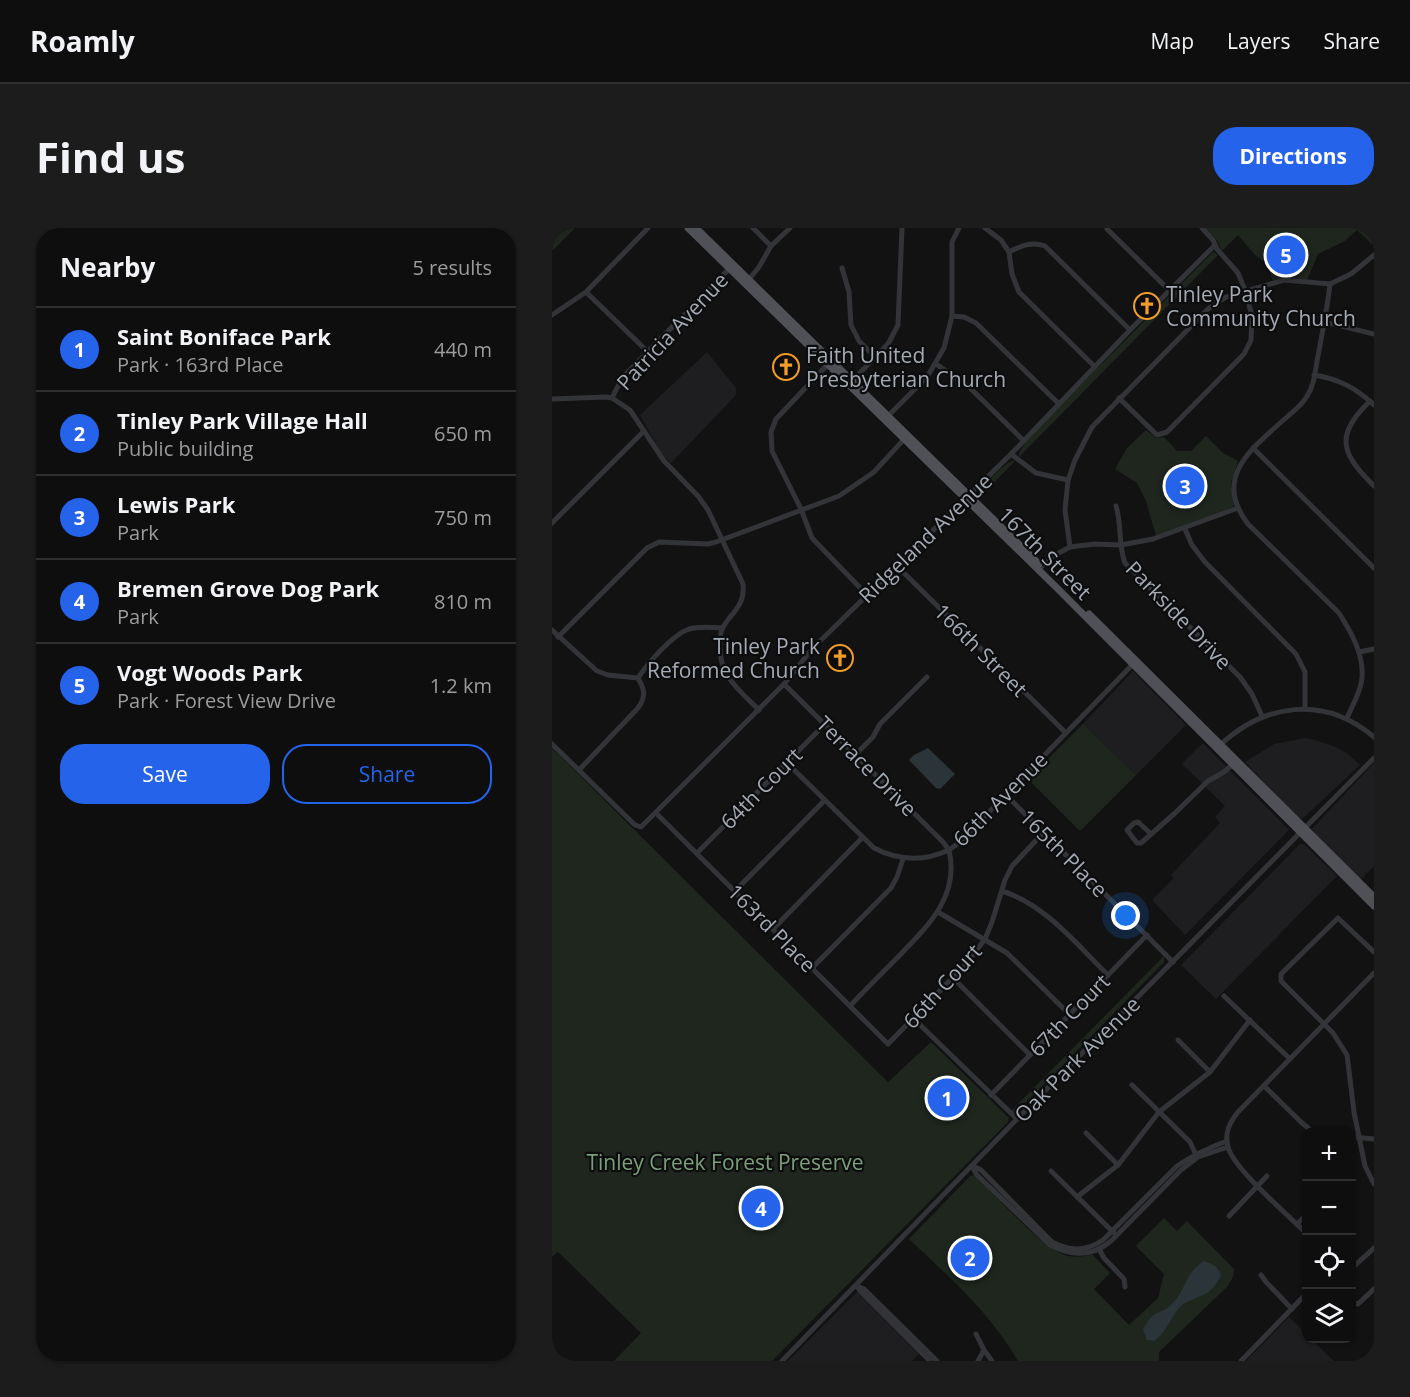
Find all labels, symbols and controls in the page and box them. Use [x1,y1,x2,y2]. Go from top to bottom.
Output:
text: Roamly [30,22,135,60]
text: Map [1151,27,1194,55]
text: Layers [1227,27,1291,55]
text: Share [1324,27,1380,55]
button: Directions [1213,127,1374,185]
text: Find us [36,128,185,185]
pin: 5 [1266,232,1306,278]
text: Nearby [60,249,155,285]
text: 5 results [412,254,492,281]
street label: Patricia Avenue [610,266,734,396]
place label: Tinley Park Community Church [1166,280,1356,332]
church icon: Tinley Park Community Church [1132,291,1162,321]
text: Saint Boniface Park [117,321,331,351]
text: 1 [74,336,85,363]
text: 440 m [434,336,492,363]
place label: Faith United Presbyterian Church [806,341,1006,393]
text: Park · 163rd Place [117,351,283,378]
church icon: Faith United Presbyterian Church [771,352,801,382]
text: Tinley Park Village Hall [117,405,368,435]
text: 2 [74,420,85,447]
text: 650 m [434,420,492,447]
text: Public building [117,435,253,462]
pin: 3 [1166,464,1204,508]
street label: Ridgeland Avenue [852,467,998,609]
text: Lewis Park [117,489,235,519]
street label: 167th Street [992,500,1098,606]
text: 3 [74,504,85,531]
text: 750 m [434,504,492,531]
text: Park [117,519,159,546]
street label: Parkside Drive [1120,555,1238,675]
text: Bremen Grove Dog Park [117,573,379,603]
text: 4 [74,588,85,615]
text: 810 m [434,588,492,615]
street label: 166th Street [928,597,1034,703]
text: Park [117,603,159,630]
place label: Tinley Park Reformed Church [647,632,820,684]
church icon: Tinley Park Reformed Church [825,643,855,673]
text: Vogt Woods Park [117,657,302,687]
text: 5 [74,672,85,699]
text: 1.2 km [430,672,492,699]
text: Park · Forest View Drive [117,687,336,714]
street label: Terrace Drive [811,710,923,822]
street label: 64th Court [714,741,808,835]
button: Save [60,744,270,804]
button: Share [282,744,492,804]
street label: 66th Avenue [947,746,1053,852]
street label: 165th Place [1014,803,1114,903]
street label: 163rd Place [722,878,822,978]
your location [1111,901,1140,930]
street label: 66th Court [897,938,987,1034]
street label: 67th Court [1023,968,1115,1062]
street label: Oak Park Avenue [1008,990,1146,1128]
pin: 1 [928,1076,966,1120]
map controls [1302,1127,1356,1343]
button: + [1302,1127,1356,1181]
park label: Tinley Creek Forest Preserve [586,1148,864,1176]
button: − [1302,1181,1356,1235]
pin: 4 [742,1186,780,1230]
button: locate [1302,1235,1356,1289]
pin: 2 [950,1236,990,1280]
button: layers [1302,1289,1356,1343]

